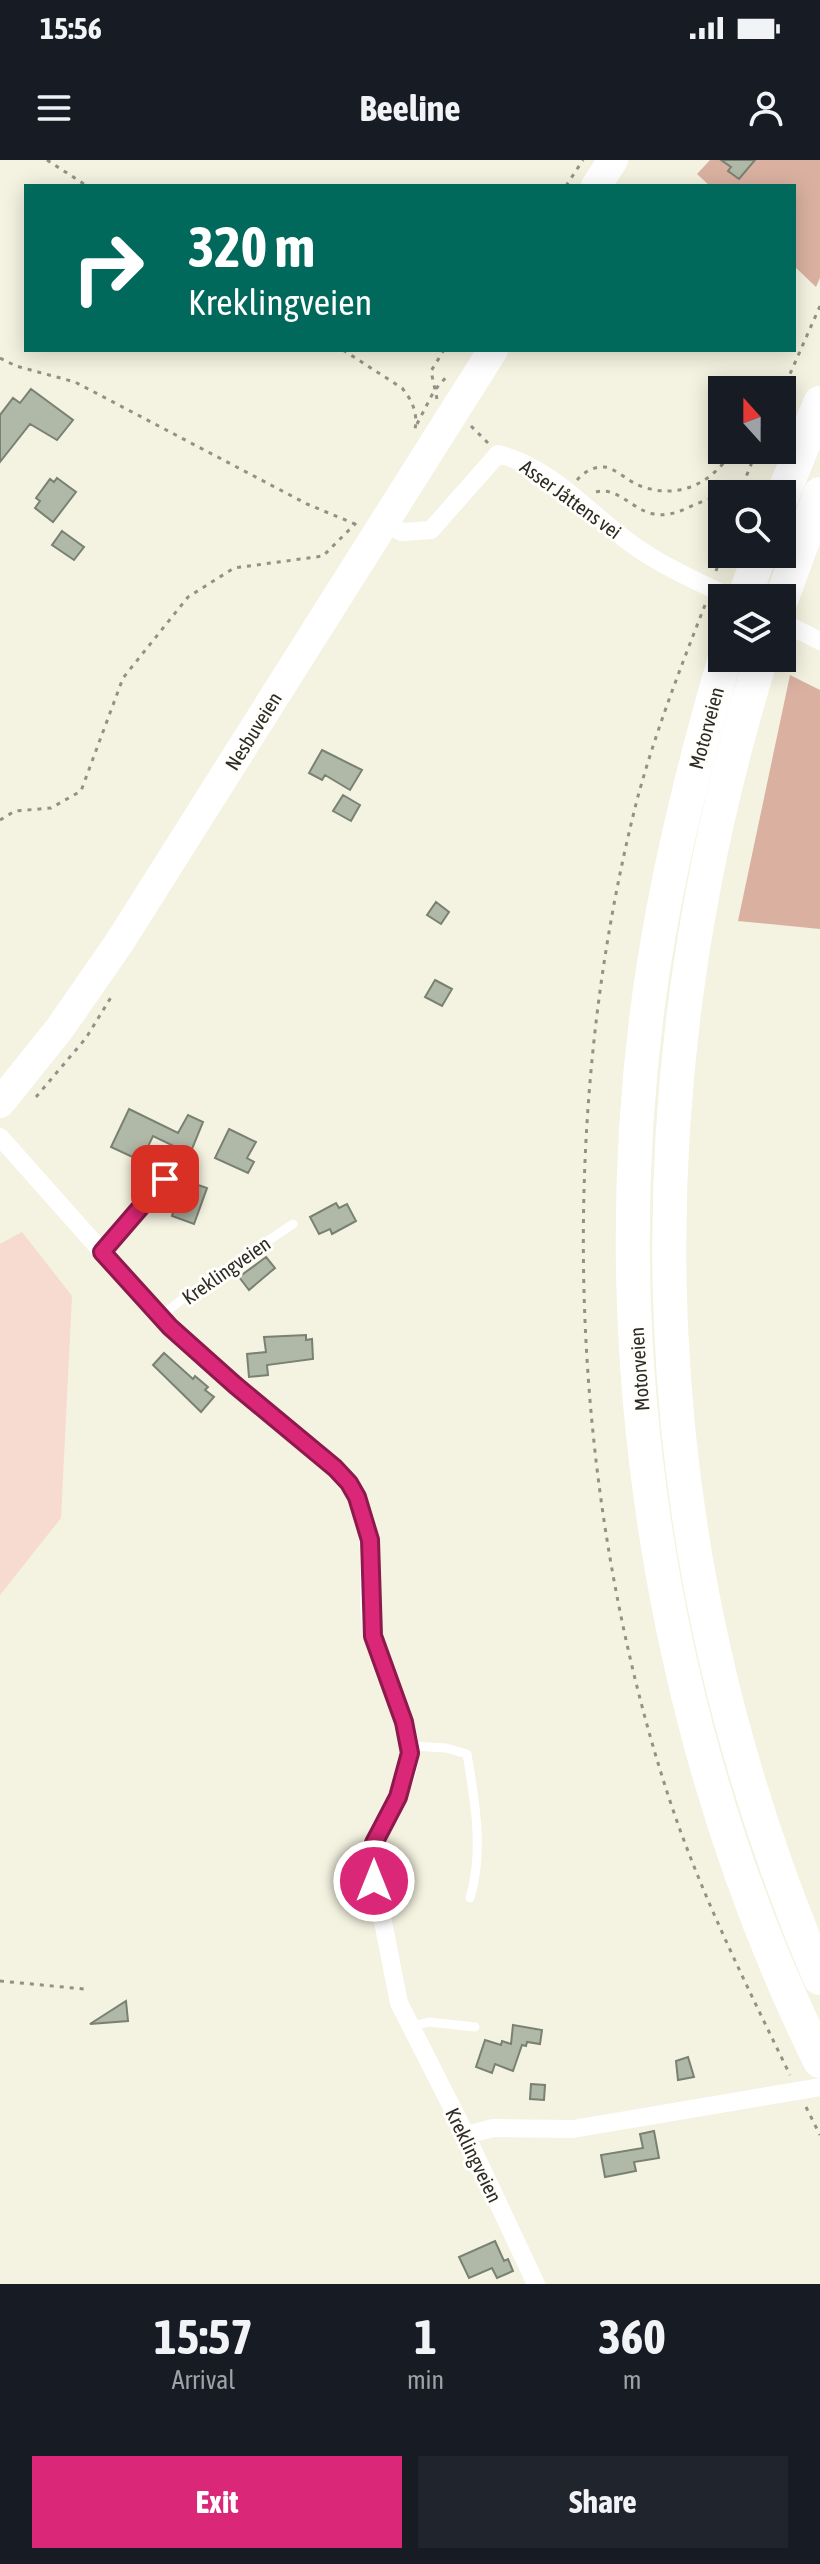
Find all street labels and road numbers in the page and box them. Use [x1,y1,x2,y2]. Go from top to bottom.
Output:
street label: Asser Jåttens vei [516,455,626,543]
street label: Motorveien [684,684,728,772]
street label: Nesbuveien [220,688,286,774]
street label: Kreklingveien [178,1231,274,1309]
street label: Motorveien [625,1326,653,1412]
street label: Kreklingveien [441,2104,507,2206]

